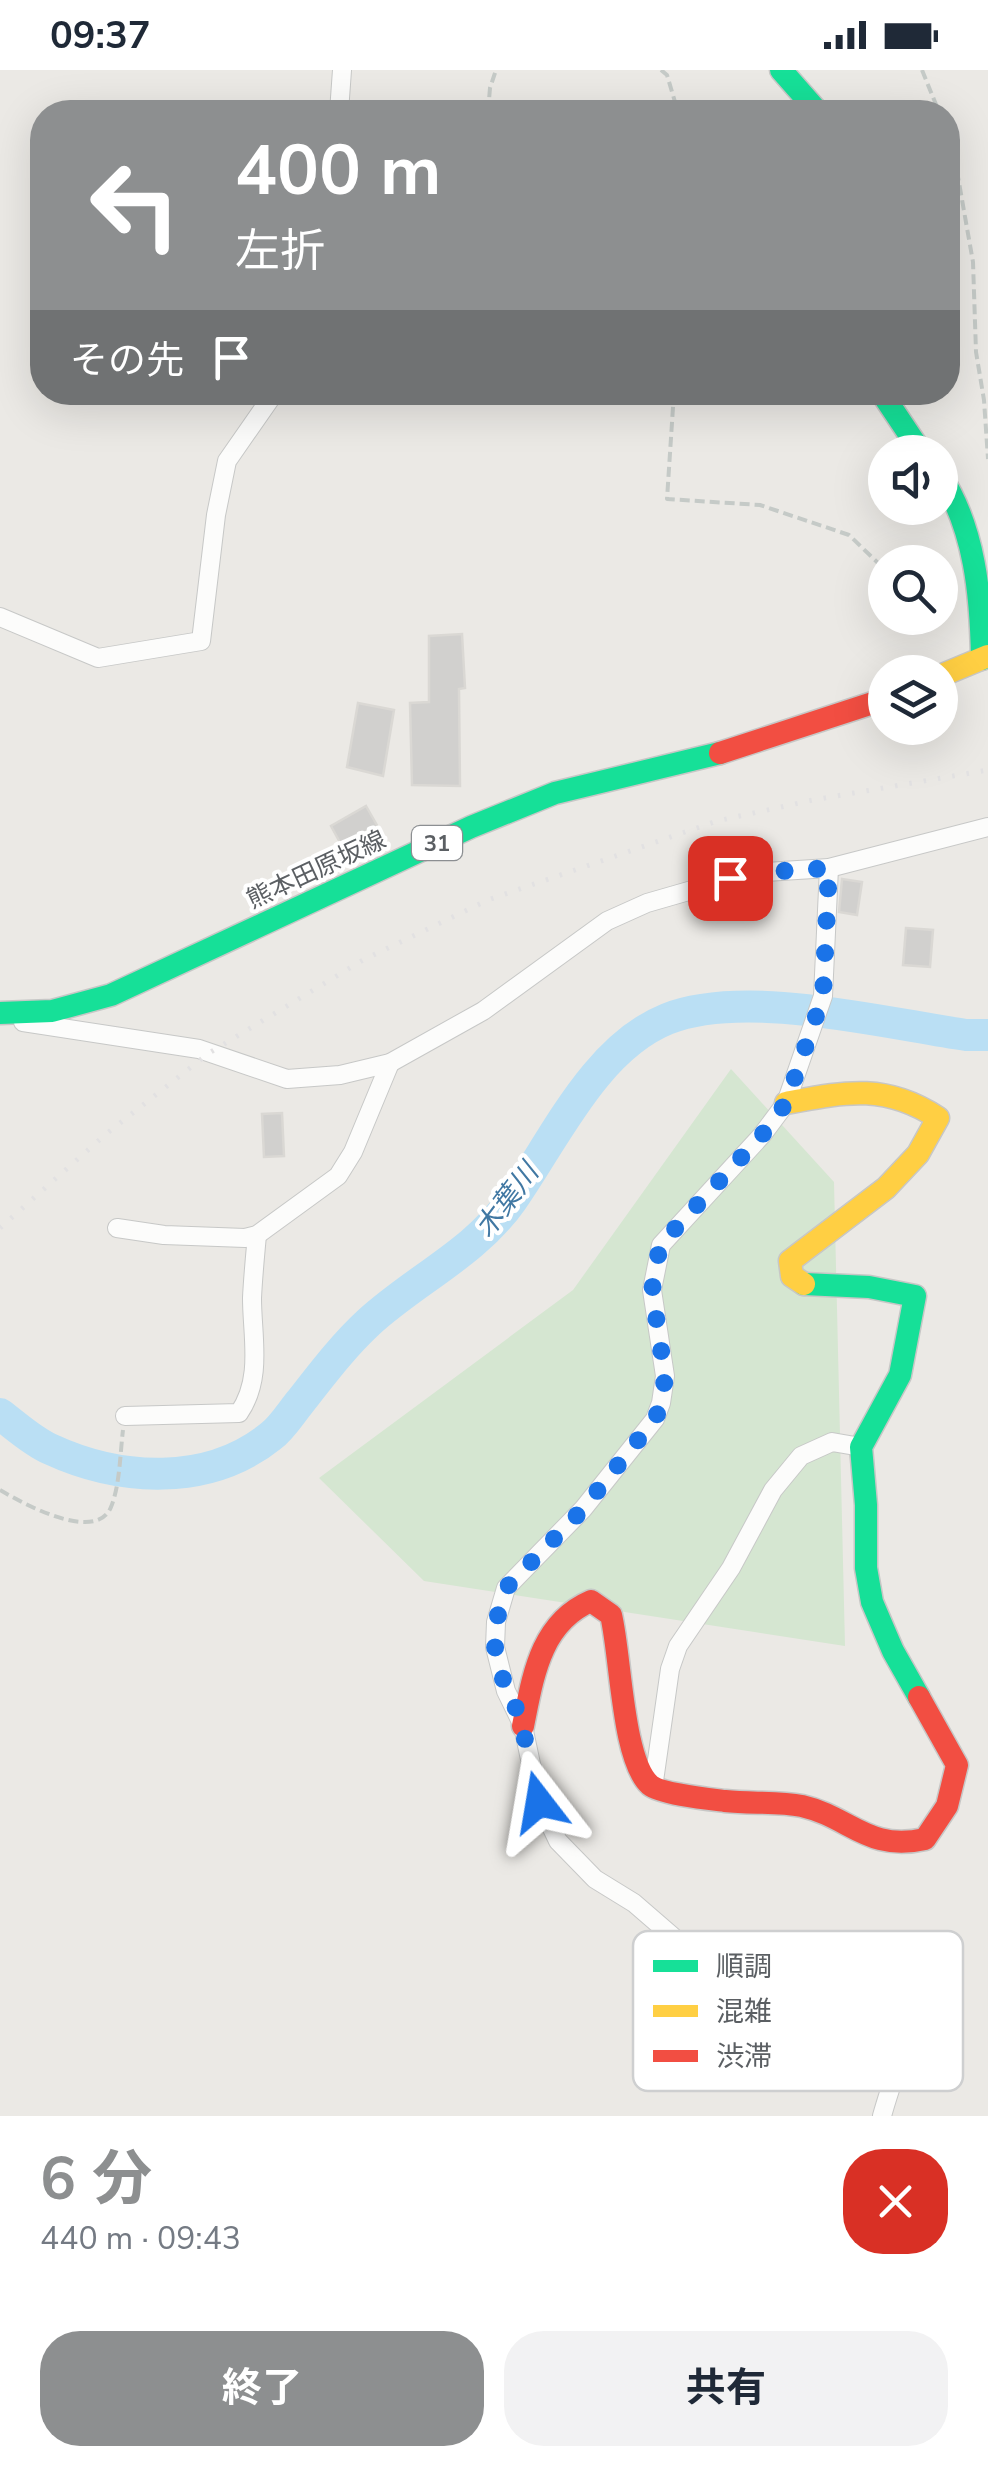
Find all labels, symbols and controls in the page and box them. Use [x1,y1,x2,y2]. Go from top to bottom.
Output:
text: 09:37 [50,10,151,61]
text: 400 m [235,123,441,219]
icon: left [70,140,200,270]
text: 左折 [235,221,325,282]
icon: arrive [204,330,259,385]
text: その先 [70,335,184,386]
map controls [868,435,958,745]
button: sound [868,435,958,525]
button: search [868,545,958,635]
button: layers [868,655,958,745]
street label: 熊本田原坂線 [241,823,392,917]
road number: 31 [412,826,462,860]
pin [688,836,773,921]
icon: arrive [703,851,758,906]
water label: 木葉川 [466,1153,549,1246]
position arrow [487,1750,591,1854]
legend [633,1931,963,2091]
text: 順調 [716,1948,772,1986]
text: 混雑 [716,1993,772,2031]
text: 渋滞 [716,2038,772,2076]
text: 6 分 [40,2138,152,2220]
button: close [843,2149,948,2254]
text: 440 m · 09:43 [40,2217,241,2260]
button: 終了 [40,2331,484,2446]
button: 共有 [504,2331,948,2446]

